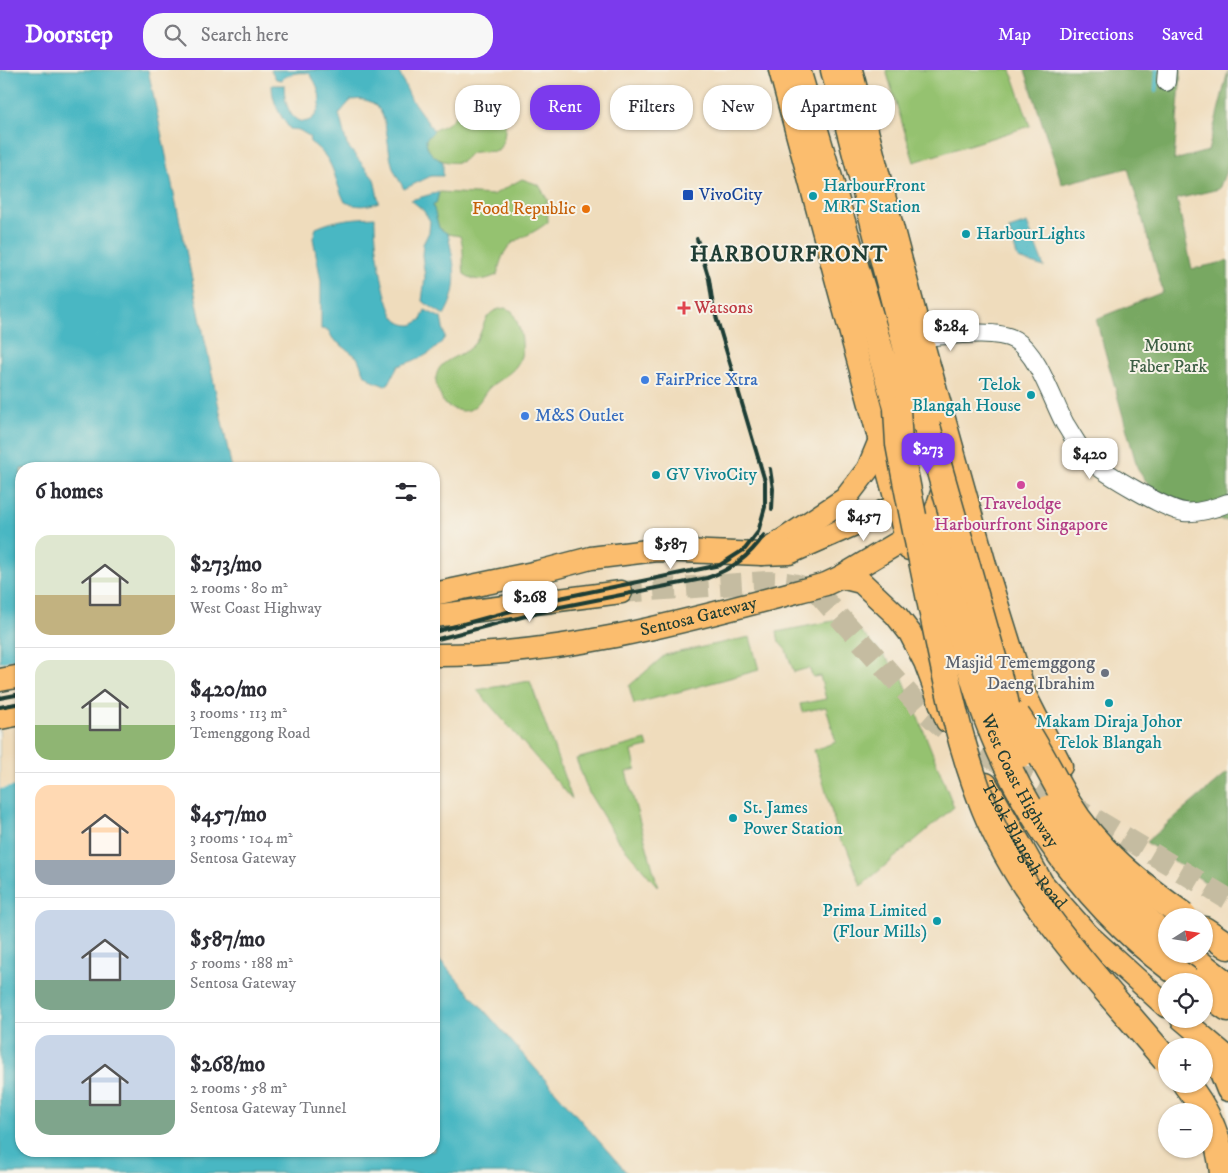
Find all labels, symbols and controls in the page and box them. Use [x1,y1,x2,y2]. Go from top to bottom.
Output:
search box [143,13,493,58]
text: Doorstep [25,20,113,50]
icon: search [161,21,189,49]
text: Search here [201,24,289,47]
text: Map [998,24,1031,46]
text: Directions [1059,24,1134,46]
text: Saved [1162,24,1203,46]
chip: Buy [455,85,520,130]
chip: Rent [530,85,600,130]
chip: Filters [610,85,693,130]
chip: New [703,85,772,130]
chip: Apartment [782,85,895,130]
place label: HarbourFront MRT Station [823,175,926,218]
place label: VivoCity [698,184,763,206]
marker: VivoCity [681,188,695,202]
marker: HarbourFront MRT Station [807,190,819,202]
place label: Food Republic [472,198,576,220]
marker: Food Republic [580,203,592,215]
place label: HarbourLights [976,223,1085,245]
marker: HarbourLights [960,228,972,240]
district label: HARBOURFRONT [690,241,888,268]
place label: Watsons [693,297,753,319]
marker: Watsons [678,302,690,314]
pin: $284 [921,310,981,352]
text: $284 [934,316,968,336]
park label: Mount Faber Park [1129,335,1207,378]
place label: FairPrice Xtra [655,369,758,391]
marker: FairPrice Xtra [639,374,651,386]
place label: Telok Blangah House [912,374,1021,417]
marker: Telok Blangah House [1025,389,1037,401]
place label: M&S Outlet [535,405,625,427]
marker: M&S Outlet [519,410,531,422]
pin: $273 [898,432,958,475]
pin: $420 [1060,438,1120,480]
text: $273 [913,439,943,459]
text: $420 [1073,444,1107,464]
place label: GV VivoCity [666,464,758,486]
marker: GV VivoCity [650,469,662,481]
icon: filters [392,478,420,506]
text: 6 homes [35,479,103,505]
marker: Travelodge Harbourfront Singapore [1015,479,1027,491]
place label: Travelodge Harbourfront Singapore [934,493,1108,536]
pin: $457 [834,500,894,542]
text: $457 [847,506,881,526]
pin: $587 [641,528,701,570]
text: $587 [654,534,688,554]
text: $273/mo [190,552,262,578]
icon: home [75,555,135,615]
text: 2 rooms · 80 m² [190,578,288,598]
pin: $268 [500,580,560,623]
text: $268 [514,587,546,607]
street label: Sentosa Gateway [638,592,760,642]
text: West Coast Highway [190,598,322,618]
place label: Masjid Tememggong Daeng Ibrahim [945,652,1095,695]
marker: Masjid Tememggong Daeng Ibrahim [1099,667,1111,679]
text: $420/mo [190,677,267,703]
icon: home [75,680,135,740]
marker: Makam Diraja Johor Telok Blangah [1103,697,1115,709]
text: 3 rooms · 113 m² [190,703,287,723]
street label: West Coast Highway [975,710,1064,853]
place label: Makam Diraja Johor Telok Blangah [1036,711,1183,754]
text: Temenggong Road [190,723,310,743]
street label: Telok Blangah Road [976,777,1071,914]
place label: St. James Power Station [743,797,843,840]
text: $457/mo [190,802,266,828]
icon: home [75,805,135,865]
marker: St. James Power Station [727,812,739,824]
text: 3 rooms · 104 m² [190,828,293,848]
text: Sentosa Gateway [190,848,296,868]
place label: Prima Limited (Flour Mills) [822,900,927,943]
north arrow [1158,908,1212,962]
map controls [1158,908,1213,1158]
marker: Prima Limited (Flour Mills) [931,915,943,927]
text: $587/mo [190,927,265,953]
icon: home [75,930,135,990]
text: 5 rooms · 188 m² [190,953,293,973]
text: Sentosa Gateway [190,973,296,993]
button: locate [1158,973,1213,1028]
button: + [1158,1038,1213,1093]
text: $268/mo [190,1052,265,1078]
icon: home [75,1055,135,1115]
text: 2 rooms · 58 m² [190,1078,287,1098]
text: Sentosa Gateway Tunnel [190,1098,346,1118]
button: − [1158,1103,1213,1158]

